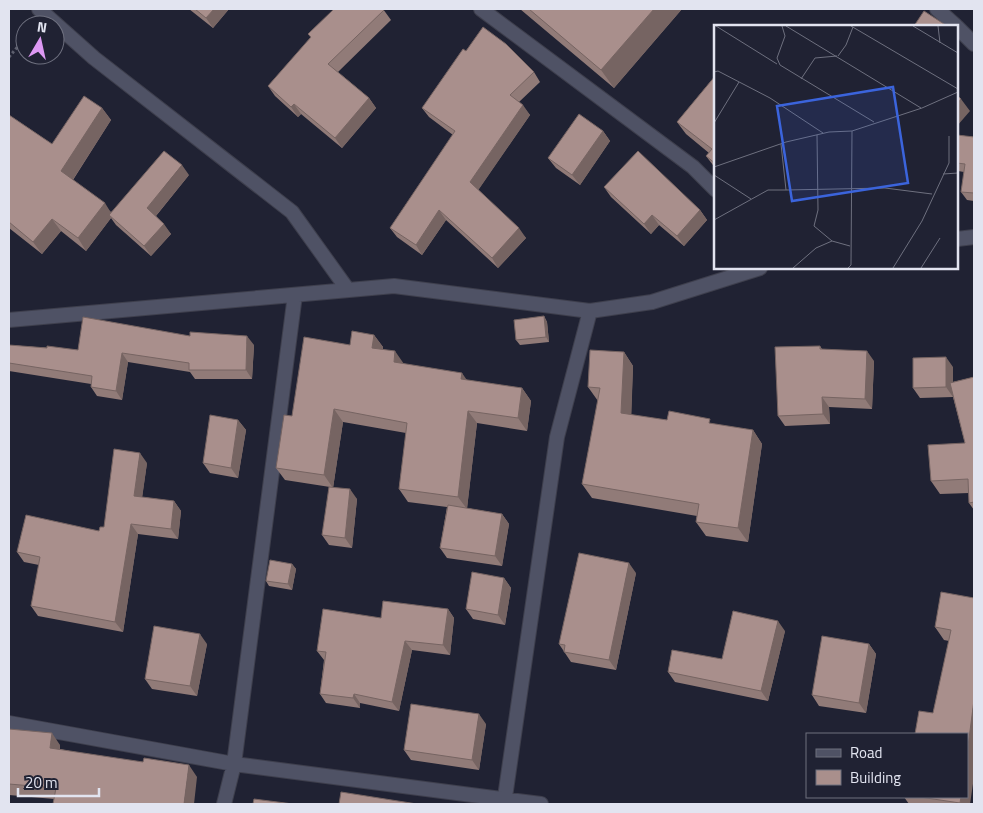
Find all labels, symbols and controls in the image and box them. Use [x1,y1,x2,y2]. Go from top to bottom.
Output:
north arrow [15,15,65,65]
text: N [36,16,49,38]
inset map [714,25,958,269]
legend [806,733,968,798]
text: Road [850,741,882,764]
scale bar [18,766,99,798]
text: Building [850,766,901,789]
text: 20 m [25,771,58,794]

